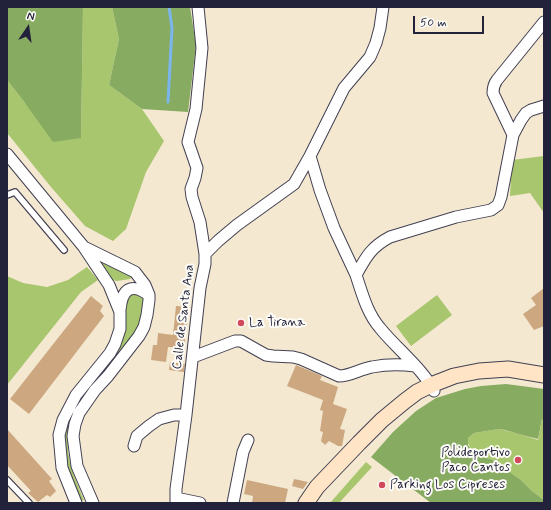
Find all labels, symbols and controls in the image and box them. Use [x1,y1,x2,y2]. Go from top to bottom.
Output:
north arrow [8,8,48,48]
scale bar [415,8,486,34]
text: N [26,9,36,24]
text: 50 m [420,15,447,31]
street label: Calle de Santa Ana [170,264,198,370]
place label: La Tirana [249,315,305,331]
marker: La Tirana [236,318,246,328]
place label: Polideportivo Paco Cantos [441,445,510,476]
marker: Polideportivo Paco Cantos [513,455,523,465]
place label: Parking Los Cipreses [390,477,505,493]
marker: Parking Los Cipreses [377,480,387,490]

